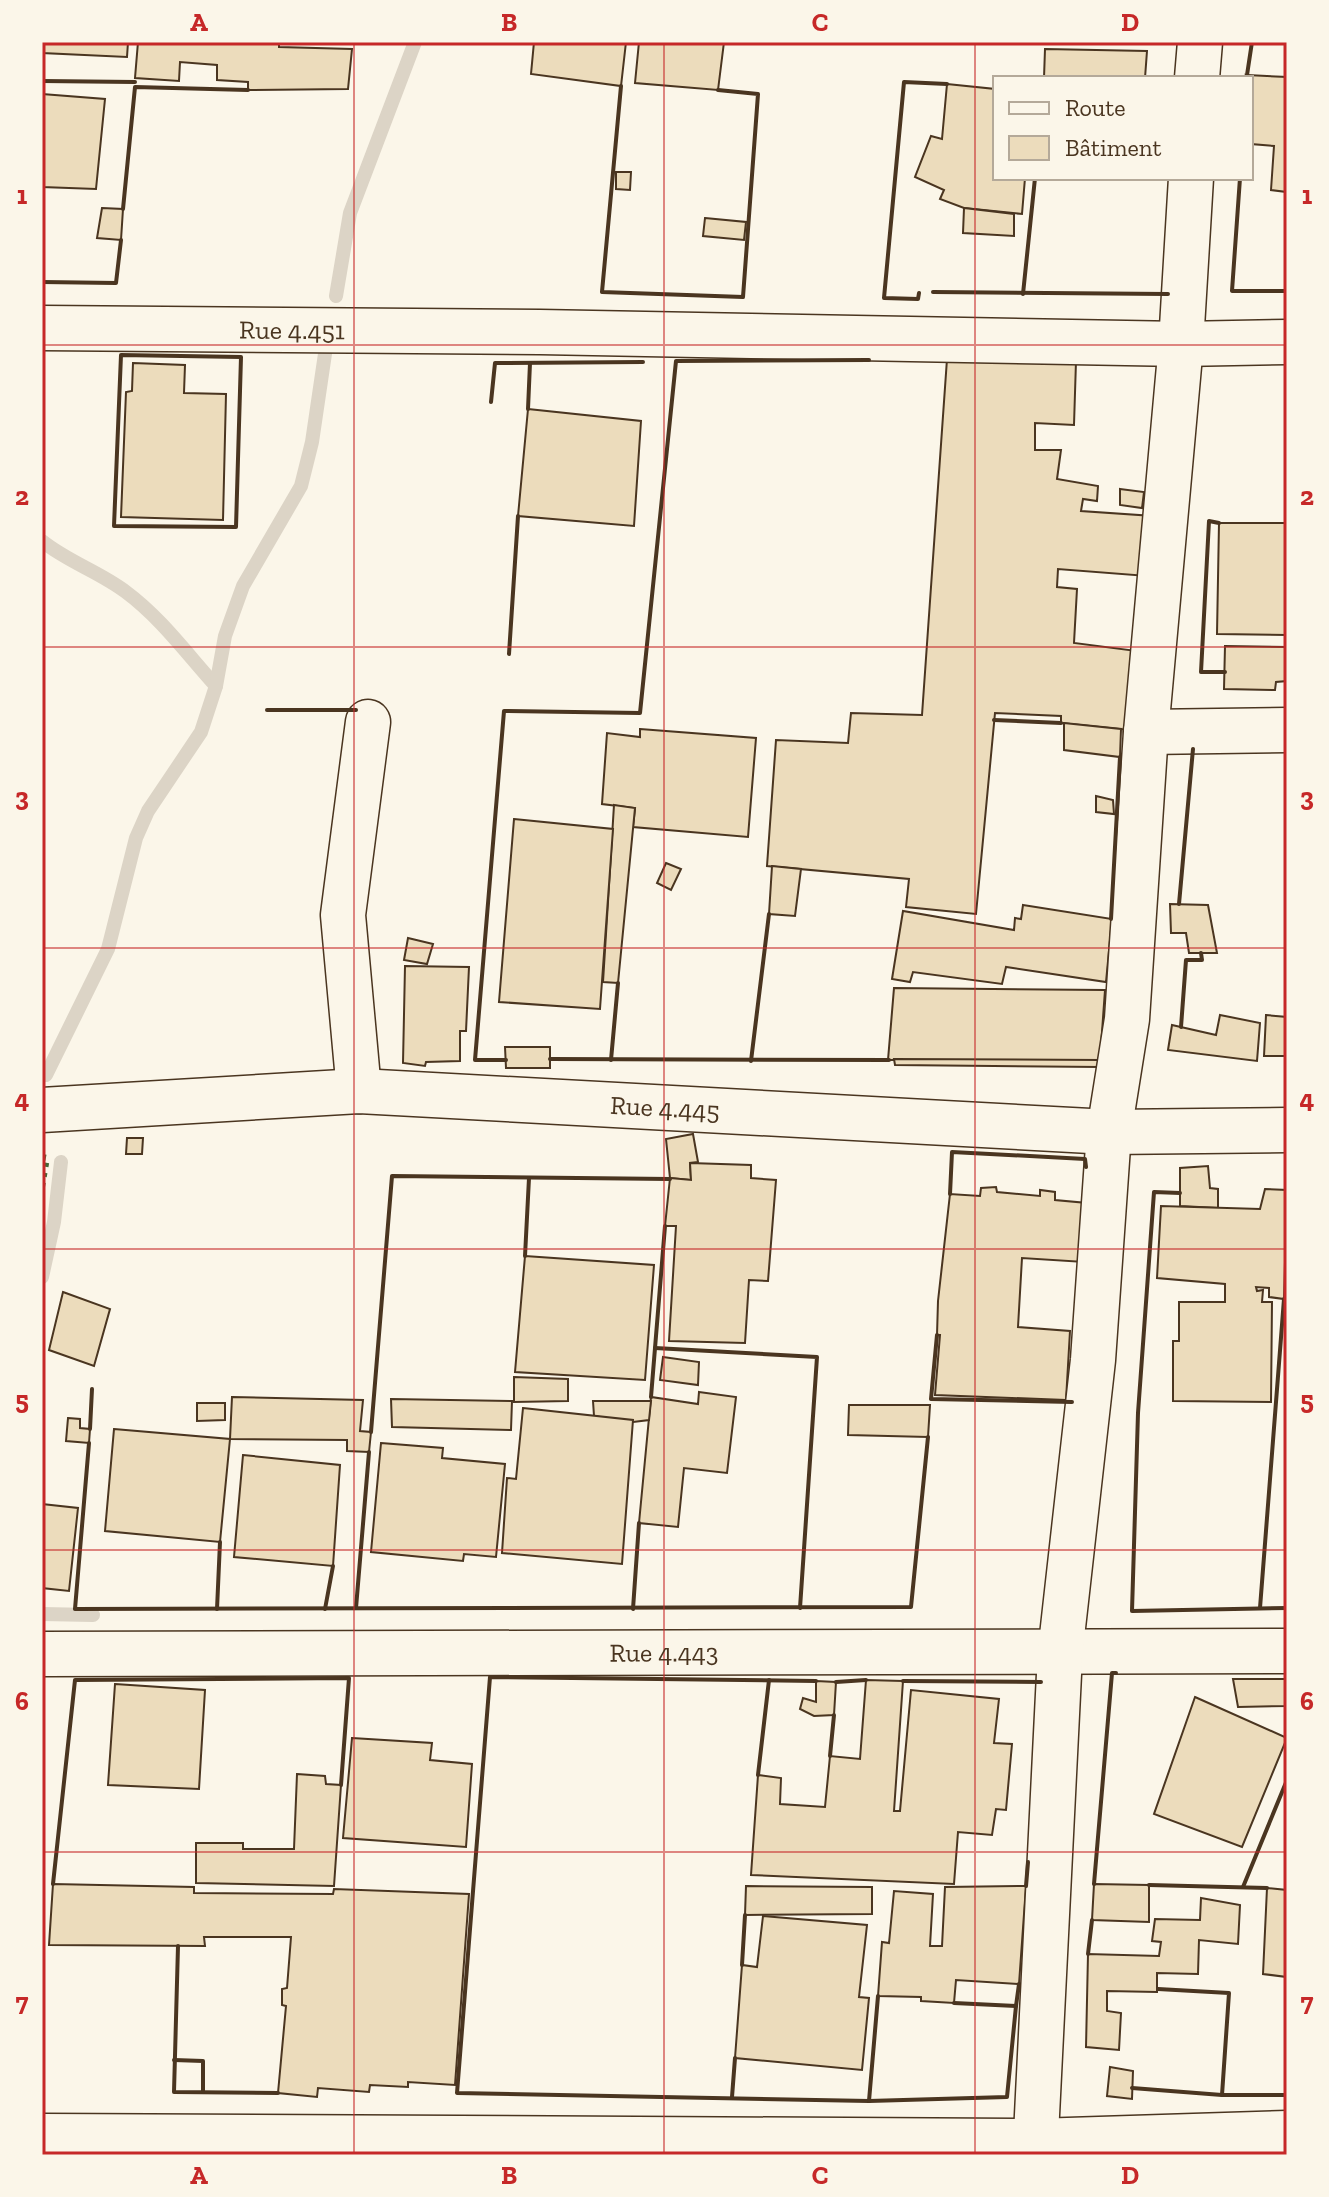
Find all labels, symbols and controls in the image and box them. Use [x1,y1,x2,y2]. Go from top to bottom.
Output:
text: A [190,6,208,38]
text: B [501,6,517,38]
text: C [812,6,828,38]
text: D [1121,6,1139,38]
legend [993,76,1253,180]
text: Route [1065,93,1125,122]
text: Bâtiment [1065,133,1161,162]
text: 1 [17,179,28,211]
text: 1 [1302,179,1313,211]
street label: Rue 4.451 [239,314,345,346]
text: 2 [15,480,29,512]
text: 2 [1300,480,1314,512]
text: 3 [15,781,29,813]
text: 3 [1300,781,1314,813]
text: 4 [15,1083,30,1115]
text: 4 [1300,1083,1315,1115]
street label: Rue 4.445 [609,1089,721,1127]
text: 5 [15,1384,29,1416]
text: 5 [1300,1384,1314,1416]
street label: Rue 4.443 [609,1636,719,1669]
text: 6 [15,1685,29,1717]
text: 6 [1300,1685,1314,1717]
text: 7 [16,1986,29,2018]
text: 7 [1301,1986,1314,2018]
text: A [190,2159,208,2191]
text: B [501,2159,517,2191]
text: C [812,2159,828,2191]
text: D [1121,2159,1139,2191]

